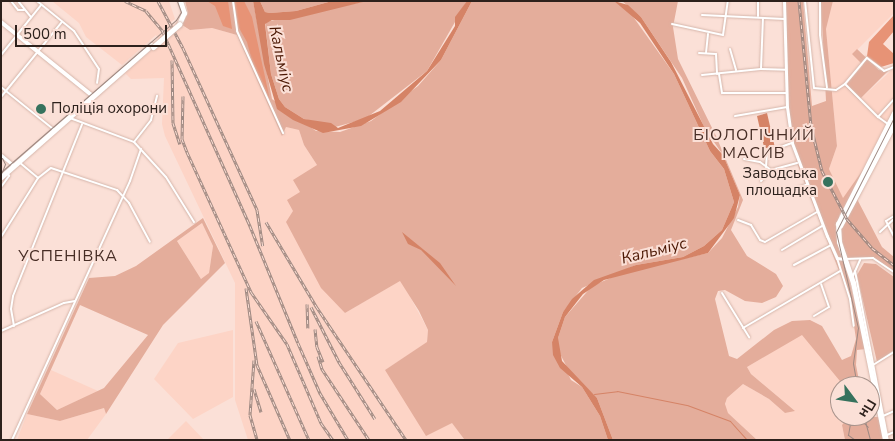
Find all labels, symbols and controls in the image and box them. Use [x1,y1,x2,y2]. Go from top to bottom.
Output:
scale bar [18,15,170,47]
text: 500 m [23,24,67,44]
water label: Кальміус [265,24,297,94]
place label: Поліція охорони [51,100,167,118]
marker: Поліція охорони [35,103,47,115]
district label: БІОЛОГІЧНИЙ МАСИВ [692,125,816,163]
place label: Заводська площадка [743,164,817,199]
marker: Заводська площадка [821,175,835,189]
water label: Кальміус [619,234,689,268]
district label: УСПЕНІВКА [17,246,119,266]
north arrow [830,376,880,426]
text: Пн [854,395,881,422]

